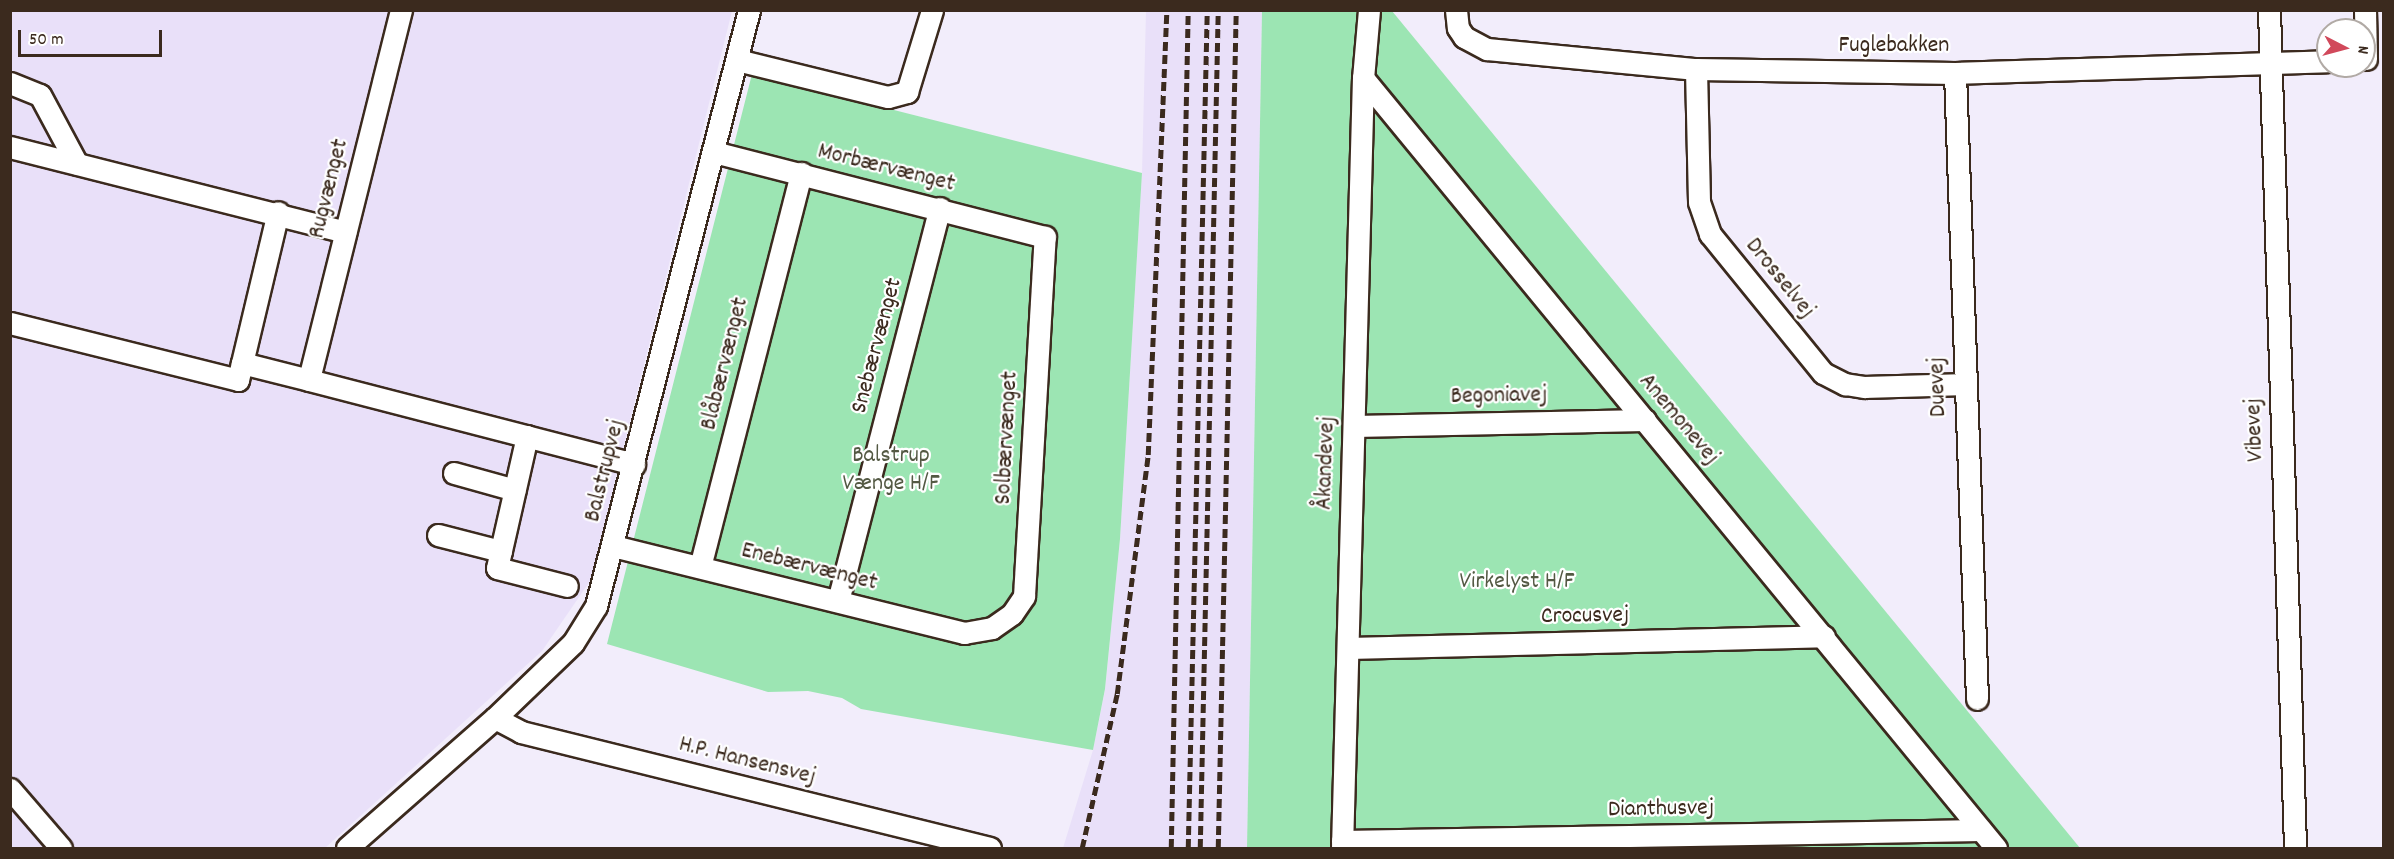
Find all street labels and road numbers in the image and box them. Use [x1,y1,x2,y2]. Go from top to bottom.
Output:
street label: Fuglebakken [1839,33,1949,61]
street label: Rugvænget [304,136,356,242]
street label: Morbærvænget [814,138,958,200]
street label: Drosselvej [1738,233,1820,325]
street label: Snebærvænget [846,275,910,417]
street label: Blåbærvænget [696,295,756,433]
street label: Duevej [1924,356,1954,418]
street label: Anemonevej [1631,368,1725,472]
street label: Solbærvænget [990,371,1026,505]
street label: Begoniavej [1450,382,1548,412]
street label: Vibevej [2240,398,2272,462]
street label: Åkandevej [1311,416,1343,510]
street label: Balstrupvej [579,417,633,525]
street label: Enebærvænget [738,537,880,599]
street label: Crocusvej [1541,602,1629,632]
street label: H.P. Hansensvej [676,731,818,793]
street label: Dianthusvej [1608,795,1714,825]

